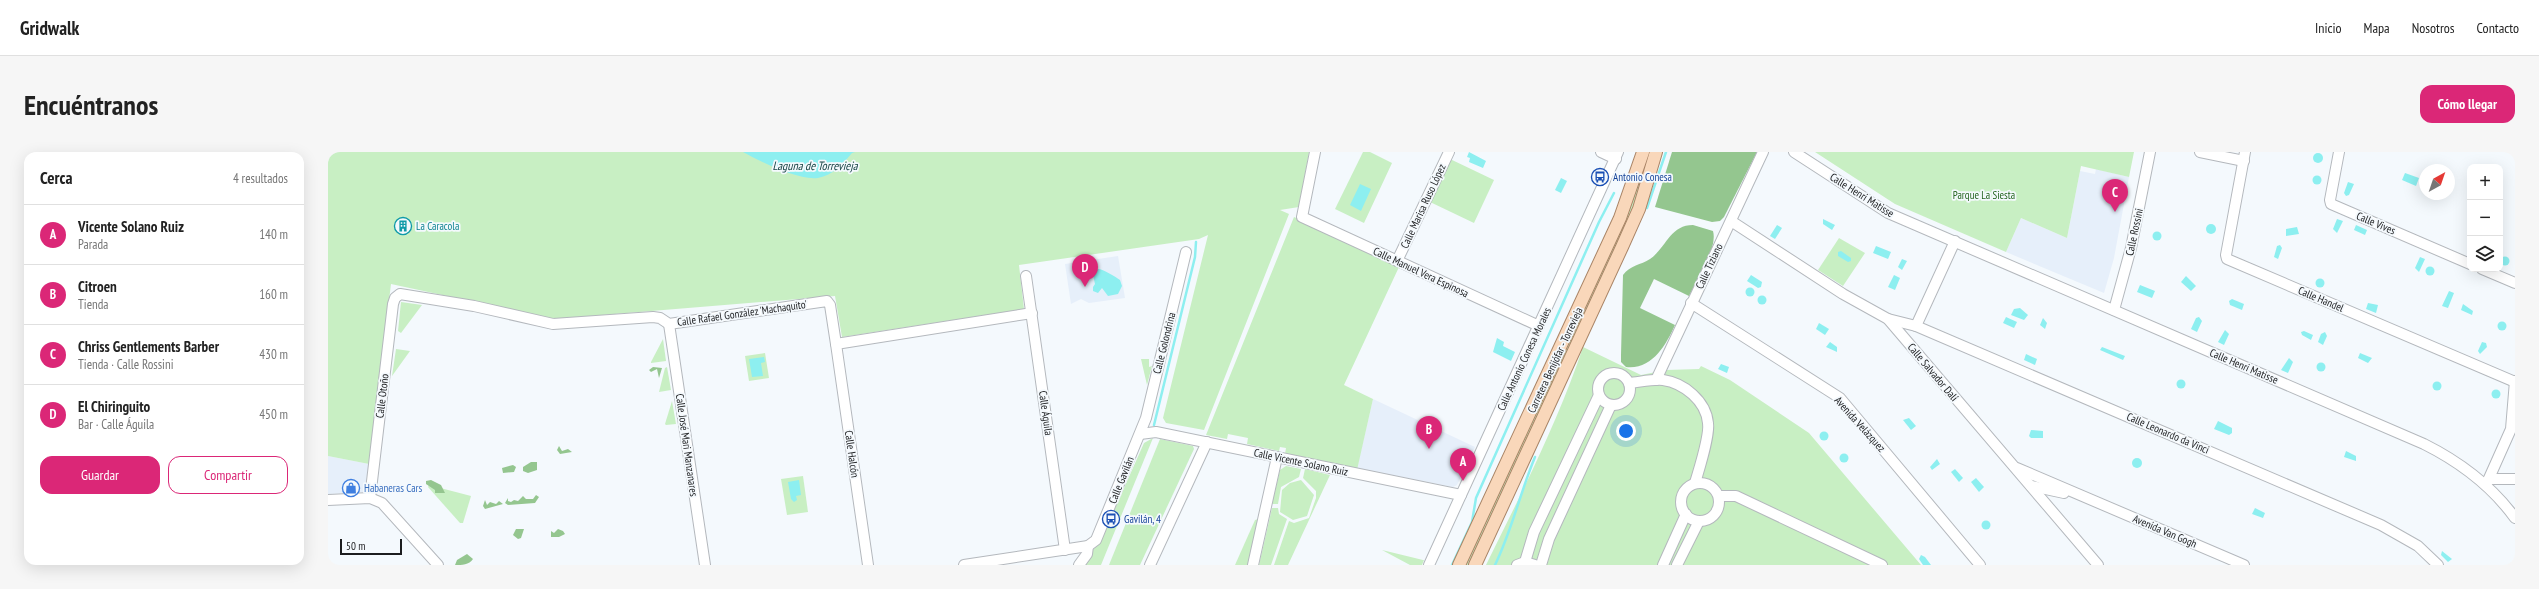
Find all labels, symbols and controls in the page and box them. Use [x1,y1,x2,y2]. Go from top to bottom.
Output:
text: Gridwalk [20,16,79,40]
text: Inicio [2315,19,2342,37]
text: Mapa [2364,19,2390,37]
text: Nosotros [2412,19,2455,37]
text: Contacto [2477,19,2519,37]
button: Cómo llegar [2420,85,2515,123]
text: Encuéntranos [24,86,158,123]
water label: Laguna de Torrevieja [772,158,859,173]
street label: Calle Marisa Ruso López [1397,162,1449,250]
north arrow [2419,164,2455,200]
map controls [2467,164,2503,272]
button: + [2467,164,2503,200]
text: Cerca [40,167,73,189]
bus stop icon: Antonio Conesa [1590,167,1610,187]
text: 4 resultados [233,170,288,187]
place label: Antonio Conesa [1613,170,1672,184]
street label: Calle Henri Matisse [1827,170,1897,221]
pin: C [2102,179,2128,212]
park label: Parque La Siesta [1953,188,2015,202]
button: − [2467,200,2503,236]
street label: Calle Rossini [2122,207,2146,257]
street label: Calle Vives [2354,209,2398,238]
building icon: La Caracola [393,216,413,236]
text: Vicente Solano Ruiz [78,217,184,236]
place label: La Caracola [416,219,459,233]
text: A [50,226,56,243]
text: 140 m [259,226,288,243]
text: Parada [78,236,108,253]
button: layers [2467,236,2503,272]
street label: Calle Tiziano [1692,241,1726,291]
street label: Calle Manuel Vera Espinosa [1371,244,1471,300]
pin: D [1072,254,1098,287]
text: Citroen [78,277,117,296]
street label: Calle Handel [2296,283,2346,315]
text: B [50,286,56,303]
text: 160 m [259,286,288,303]
text: Tienda [78,296,109,313]
street label: Calle Rafael González 'Machaquito' [676,297,808,329]
street label: Calle Antonio Conesa Morales [1494,305,1554,413]
street label: Carretera Benijófar - Torrevieja [1524,305,1586,415]
street label: Calle Golondrina [1150,311,1178,375]
text: Chriss Gentlements Barber [78,337,219,356]
street label: Calle Salvador Dalí [1905,340,1962,404]
street label: Calle Henri Matisse [2208,345,2281,387]
text: C [50,346,56,363]
text: 430 m [259,346,288,363]
text: Tienda · Calle Rossini [78,356,173,373]
street label: Calle Otoño [372,373,392,419]
street label: Calle Águila [1036,390,1056,436]
street label: Calle José Mari Manzanares [673,393,701,498]
street label: Avenida Velázquez [1831,393,1889,455]
text: El Chiringuito [78,397,150,416]
text: D [50,406,56,423]
text: 450 m [259,406,288,423]
street label: Calle Leonardo da Vinci [2125,409,2211,457]
text: Bar · Calle Águila [78,416,154,433]
pin: B [1416,416,1442,449]
your location [1616,421,1636,441]
street label: Calle Halcón [842,430,862,479]
street label: Calle Vicente Solano Ruiz [1253,445,1350,479]
pin: A [1450,448,1476,481]
street label: Calle Gavilán [1105,454,1137,506]
button: Guardar [40,456,160,494]
button: Compartir [168,456,288,494]
shop icon: Habaneras Cars [341,478,361,498]
place label: Habaneras Cars [364,481,423,495]
bus stop icon: Gavilán, 4 [1101,509,1121,529]
street label: Avenida Van Gogh [2131,511,2199,551]
place label: Gavilán, 4 [1124,512,1161,526]
scale bar [340,537,402,556]
text: 50 m [346,539,365,553]

